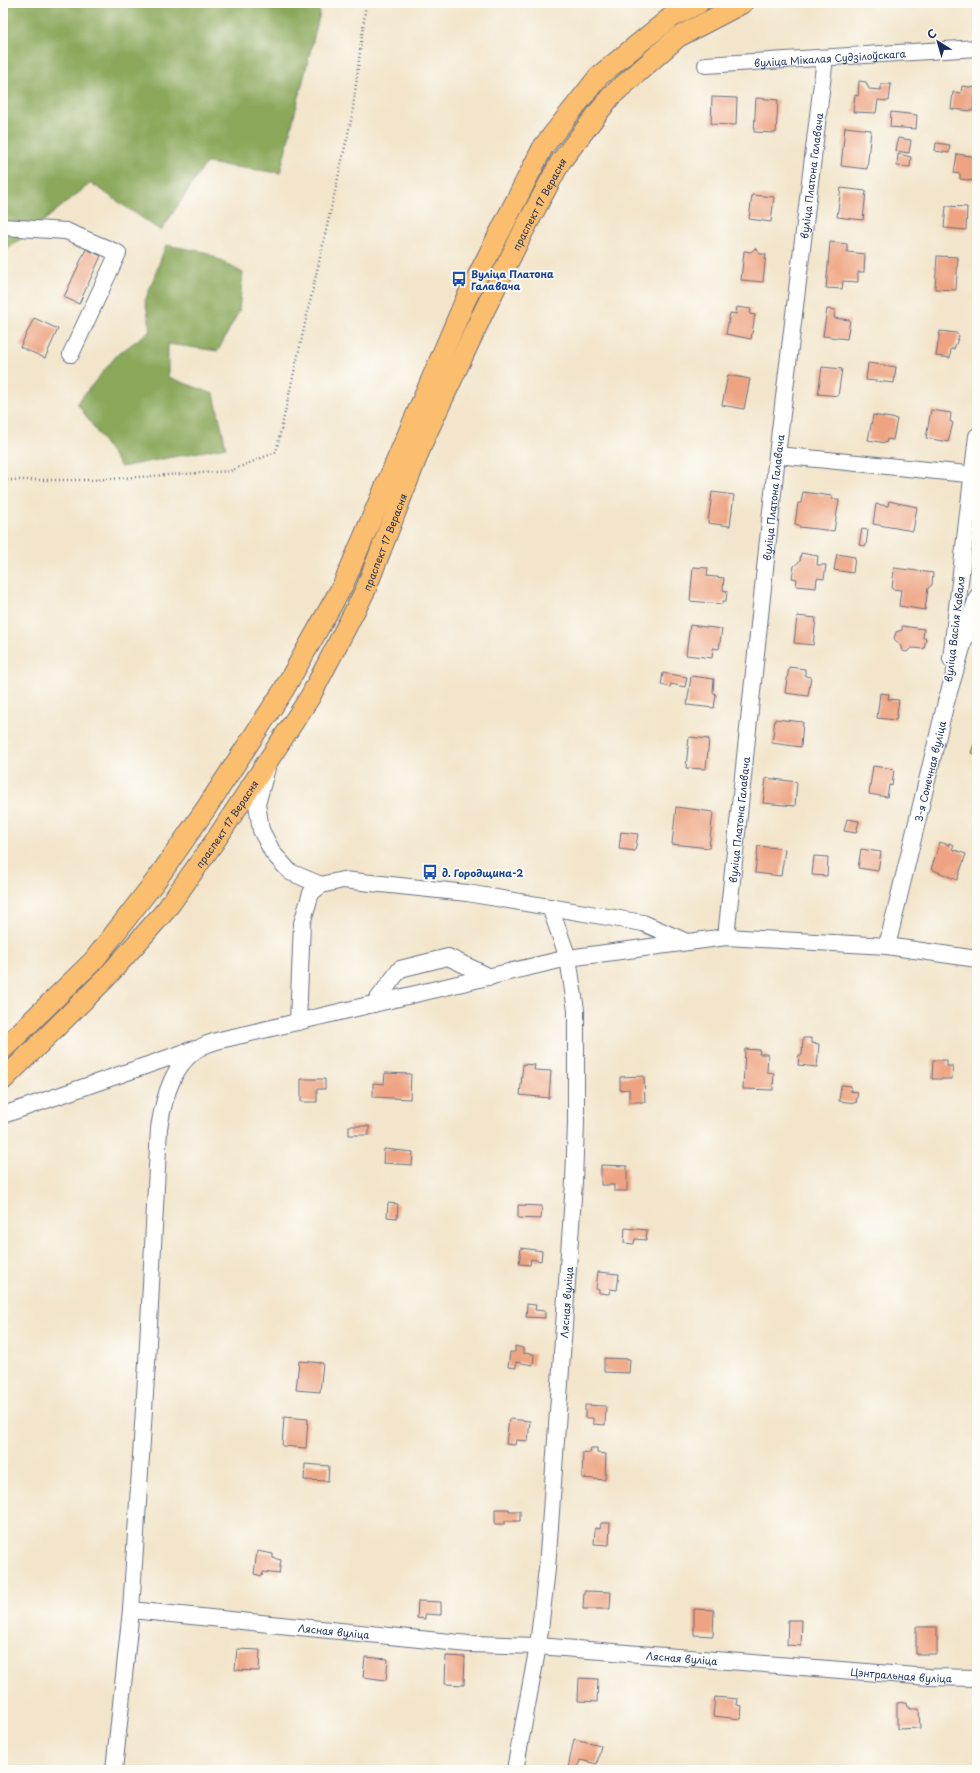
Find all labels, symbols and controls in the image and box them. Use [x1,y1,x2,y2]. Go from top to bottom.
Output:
north arrow [918,22,958,62]
text: С [923,24,940,43]
street label: вуліца Мікалая Судзілоўскага [753,45,907,70]
street label: вуліца Платона Галавача [796,111,826,239]
street label: праспект 17 Верасня [508,154,569,253]
place label: Вуліца Платона Галавача [471,266,554,293]
bus stop icon: Вуліца Платона Галавача [450,270,468,288]
street label: вуліца Платона Галавача [758,433,787,561]
street label: праспект 17 Верасня [358,491,410,593]
street label: вуліца Васіля Каваля [940,575,969,683]
street label: 3-я Сонечная вуліца [910,718,949,823]
street label: вуліца Платона Галавача [724,755,753,883]
street label: праспект 17 Верасня [191,777,261,870]
bus stop icon: д. Городщина-2 [421,863,439,881]
place label: д. Городщина-2 [442,865,523,880]
street label: Лясная вуліца [556,1265,576,1339]
street label: Лясная вуліца [298,1619,371,1642]
street label: Лясная вуліца [645,1647,719,1668]
street label: Цэнтральная вуліца [850,1663,953,1686]

